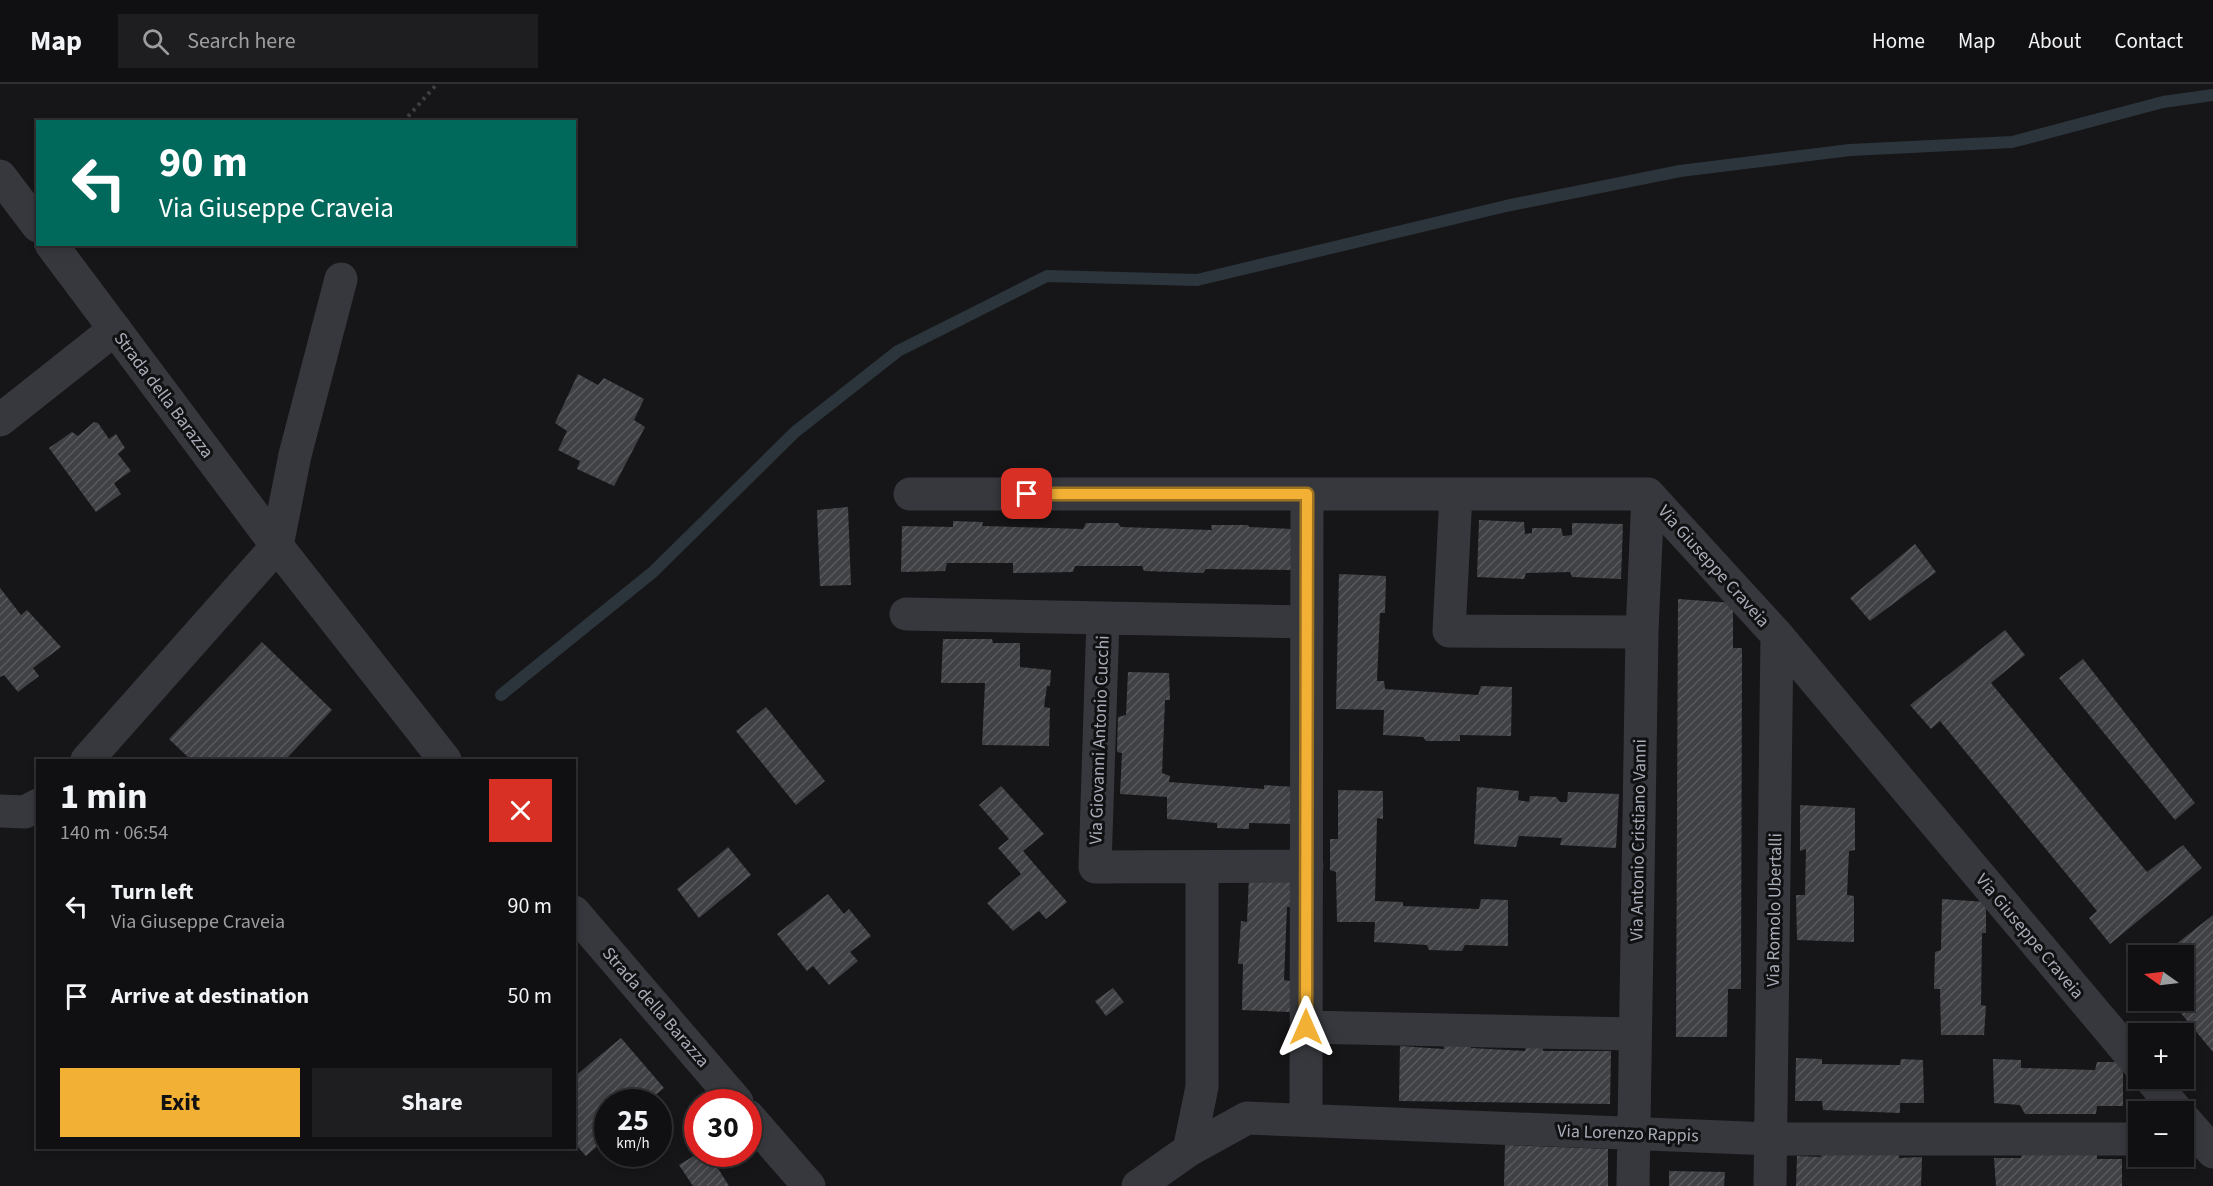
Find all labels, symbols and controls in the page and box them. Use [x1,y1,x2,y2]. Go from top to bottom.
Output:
search box [118,14,538,68]
text: Map [30,21,82,61]
icon: search [139,25,172,58]
text: Search here [187,25,296,57]
text: Home [1872,26,1925,56]
text: Map [1958,26,1996,56]
text: About [2029,26,2081,56]
text: Contact [2114,26,2183,56]
text: 90 m [159,133,248,193]
icon: left [60,144,138,222]
text: Via Giuseppe Craveia [159,189,394,228]
street label: Strada della Barazza [108,327,219,464]
pin [1001,468,1052,519]
icon: arrive [1010,477,1043,510]
street label: Via Giuseppe Craveia [1652,500,1775,633]
street label: Via Giovanni Antonio Cucchi [1083,635,1116,845]
street label: Via Antonio Cristiano Vanni [1624,739,1653,941]
text: 1 min [60,771,148,822]
button: close [489,779,552,842]
text: 140 m · 06:54 [60,819,168,847]
street label: Via Romolo Ubertalli [1761,833,1788,987]
street label: Via Giuseppe Craveia [1970,868,2090,1004]
text: Turn left [111,876,193,908]
icon: left [60,890,93,923]
text: 90 m [507,890,552,922]
text: Via Giuseppe Craveia [111,908,285,936]
street label: Strada della Barazza [596,942,715,1073]
north arrow [2128,945,2194,1011]
map controls [2128,945,2194,1167]
icon: arrive [60,980,93,1013]
text: Arrive at destination [111,980,309,1012]
text: 50 m [507,980,552,1012]
position arrow [1274,995,1338,1059]
button: + [2128,1023,2194,1089]
button: Exit [60,1068,300,1137]
button: Share [312,1068,552,1137]
speed limit sign: 30 [684,1089,762,1167]
text: 25 [617,1099,649,1142]
button: − [2128,1101,2194,1167]
street label: Via Lorenzo Rappis [1557,1119,1699,1148]
text: km/h [616,1133,650,1154]

